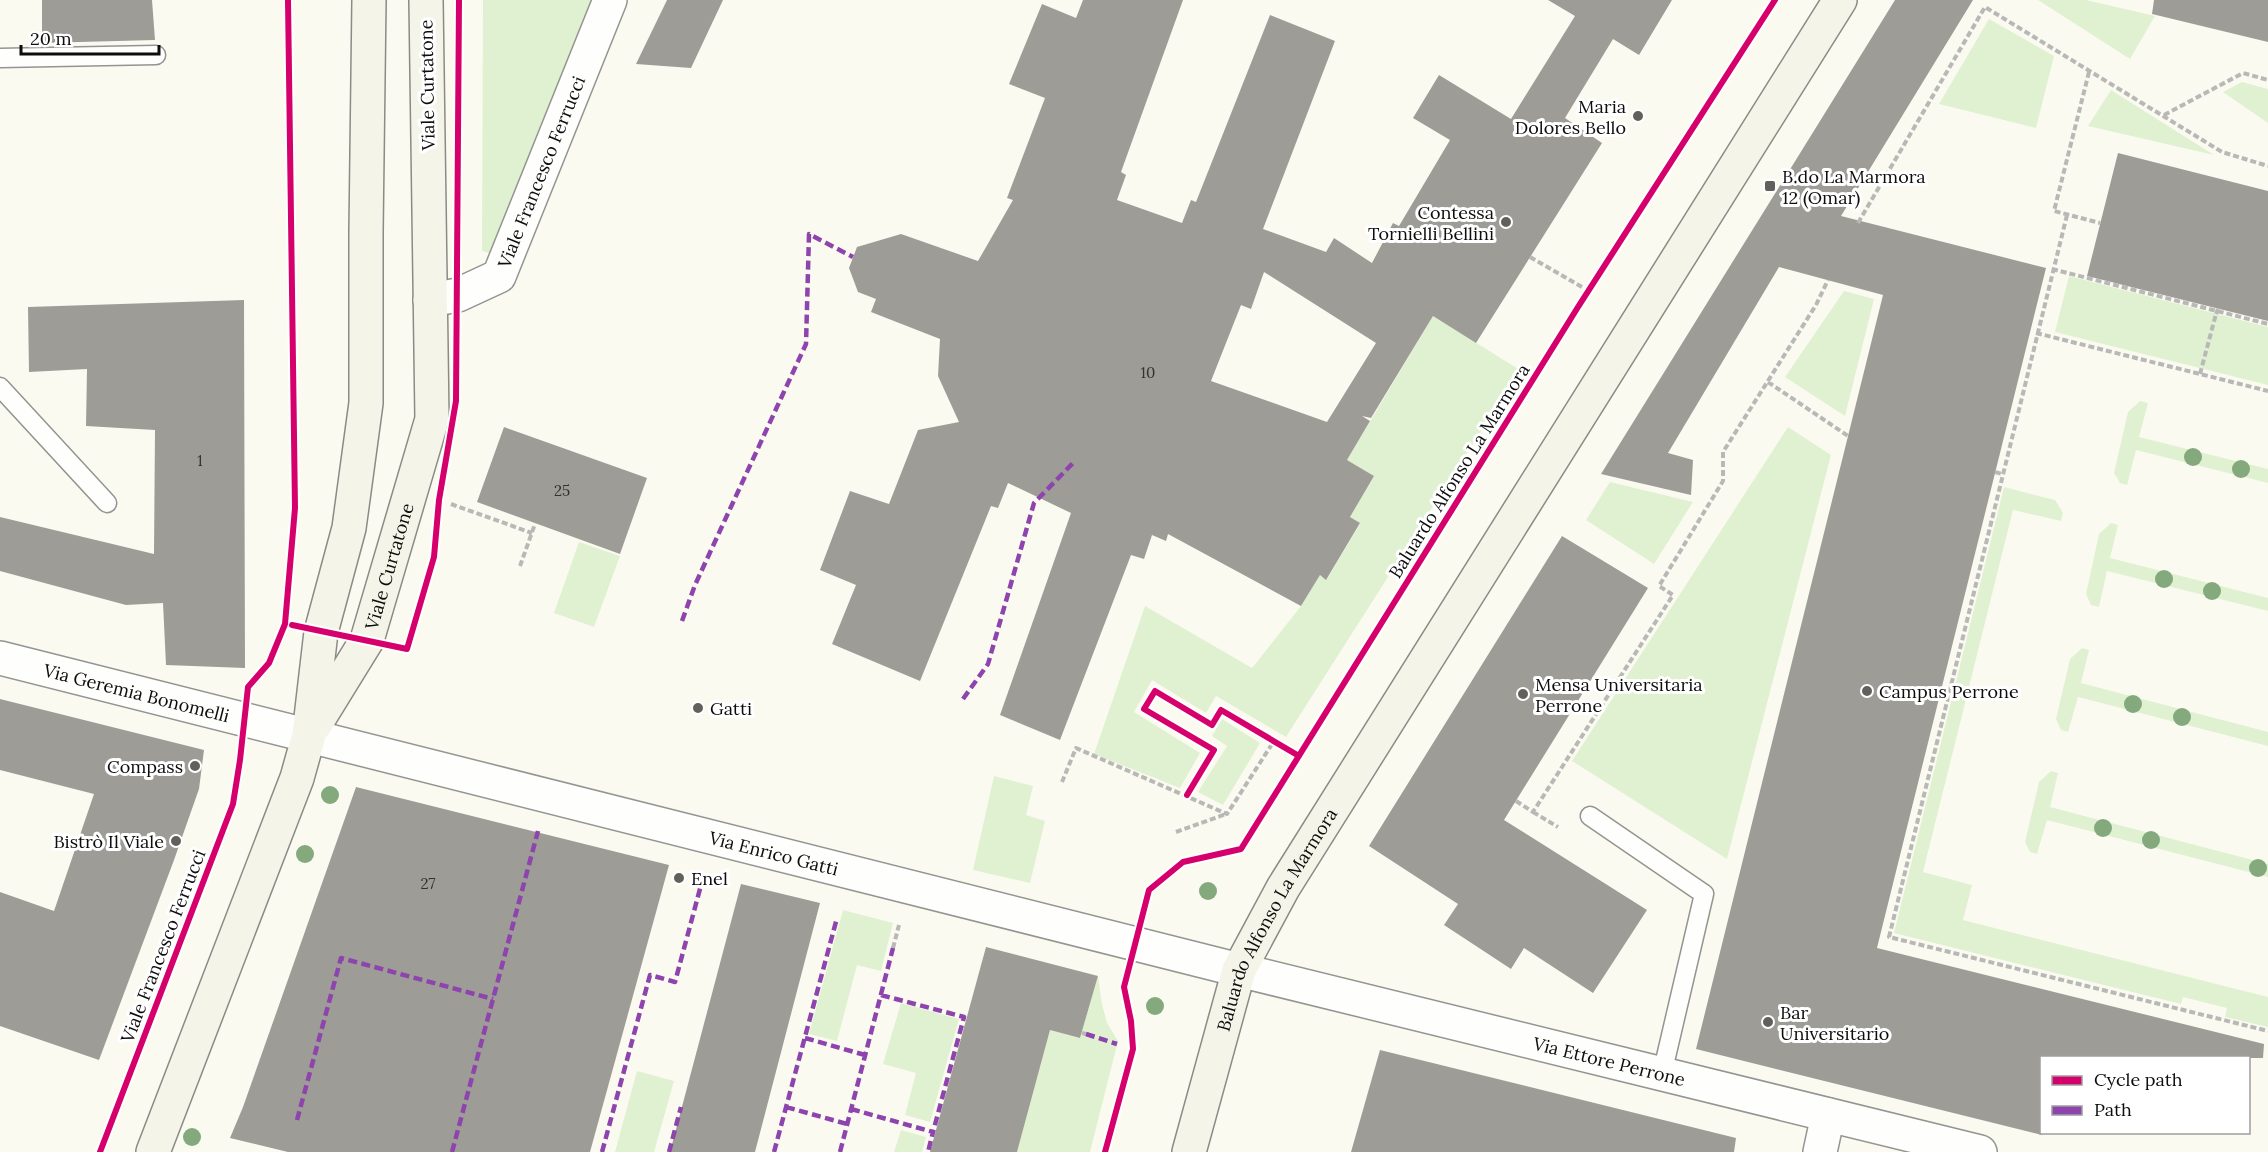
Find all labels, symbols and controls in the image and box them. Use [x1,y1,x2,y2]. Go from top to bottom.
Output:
scale bar [21,18,159,56]
street label: Viale Curtatone [414,19,440,152]
text: 20 m [30,27,72,50]
street label: Viale Francesco Ferrucci [492,72,590,272]
place label: Maria Dolores Bello [1515,95,1626,139]
marker: Maria Dolores Bello [1631,109,1645,123]
place label: B.do La Marmora 12 (Omar) [1782,165,1926,209]
marker: B.do La Marmora 12 (Omar) [1763,179,1777,193]
place label: Contessa Tornielli Bellini [1368,201,1494,245]
marker: Contessa Tornielli Bellini [1499,215,1513,229]
street label: Baluardo Alfonso La Marmora [1383,360,1535,582]
house number: 10 [1141,363,1155,382]
house number: 1 [197,451,203,470]
house number: 25 [554,481,570,500]
street label: Viale Curtatone [359,500,418,633]
street label: Via Geremia Bonomelli [41,658,232,727]
place label: Mensa Universitaria Perrone [1535,673,1703,717]
place label: Campus Perrone [1879,680,2019,703]
marker: Campus Perrone [1860,684,1874,698]
marker: Mensa Universitaria Perrone [1516,687,1530,701]
place label: Gatti [710,697,752,720]
marker: Gatti [691,701,705,715]
place label: Compass [107,755,183,778]
marker: Compass [188,759,202,773]
street label: Baluardo Alfonso La Marmora [1211,804,1342,1034]
street label: Via Enrico Gatti [706,825,841,880]
place label: Bistrò Il Viale [54,830,164,853]
marker: Bistrò Il Viale [169,834,183,848]
street label: Viale Francesco Ferrucci [115,846,210,1047]
place label: Enel [691,867,728,890]
marker: Enel [672,871,686,885]
house number: 27 [421,874,436,893]
place label: Bar Universitario [1780,1001,1889,1045]
marker: Bar Universitario [1761,1015,1775,1029]
street label: Via Ettore Perrone [1530,1031,1688,1091]
legend [2040,1056,2250,1134]
text: Cycle path [2094,1068,2183,1091]
text: Path [2094,1098,2132,1121]

